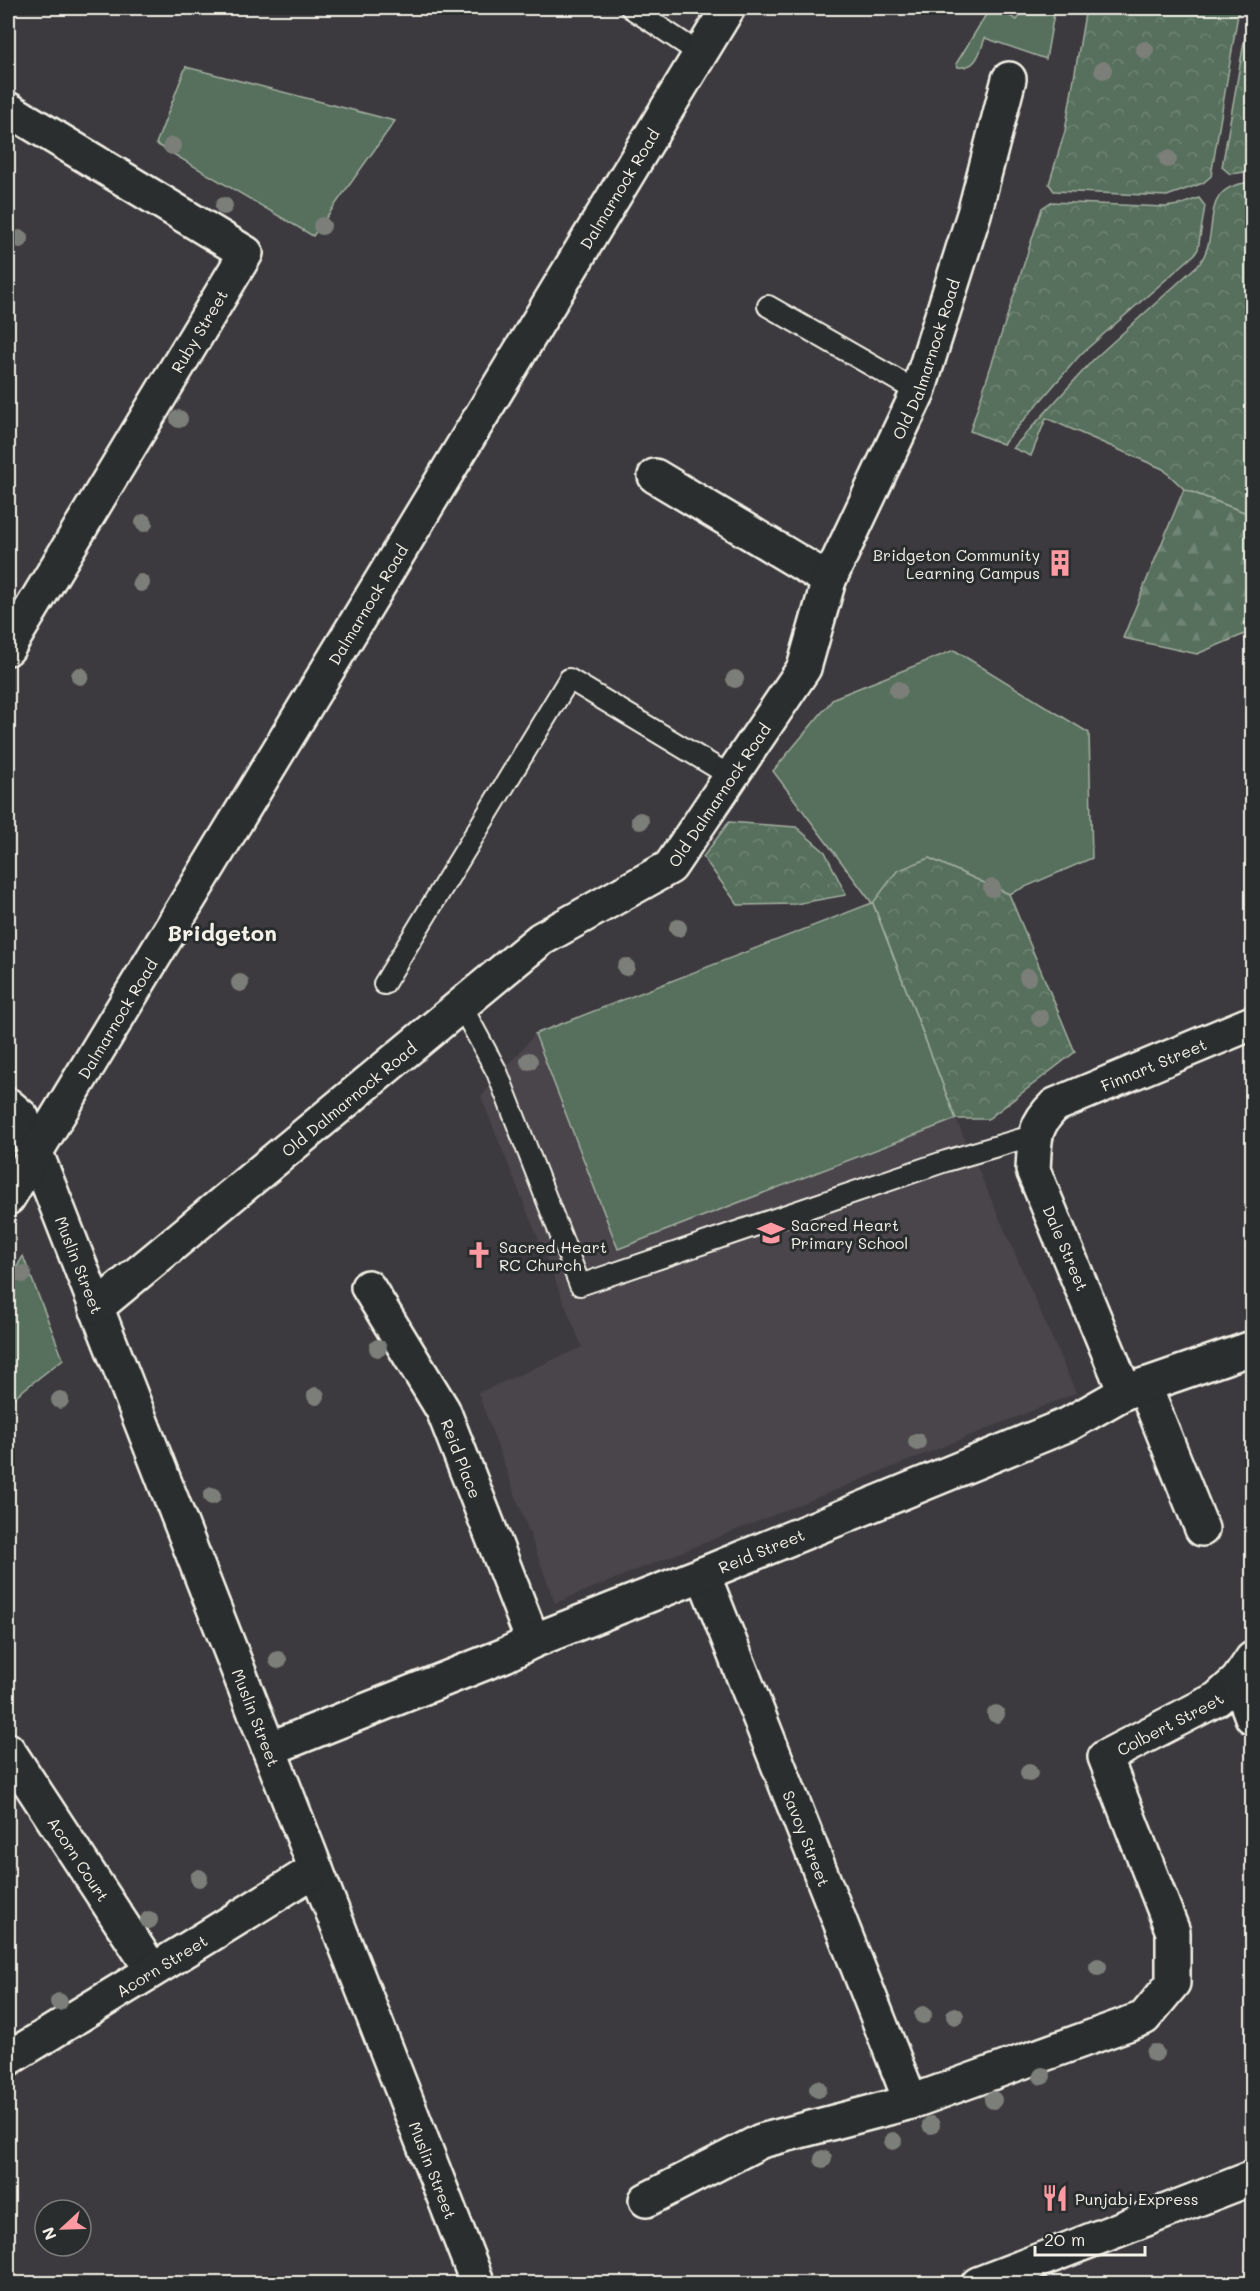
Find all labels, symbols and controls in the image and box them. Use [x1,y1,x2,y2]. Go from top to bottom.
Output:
street label: Dalmarnock Road [574,124,663,252]
street label: Old Dalmarnock Road [887,276,964,442]
street label: Ruby Street [166,285,232,377]
street label: Dalmarnock Road [323,540,412,668]
place label: Bridgeton Community Learning Campus [873,544,1040,583]
building icon: Bridgeton Community Learning Campus [1045,548,1075,578]
street label: Old Dalmarnock Road [663,719,775,871]
district label: Bridgeton [167,918,277,947]
street label: Dalmarnock Road [72,954,161,1082]
street label: Finnart Street [1097,1033,1209,1095]
street label: Old Dalmarnock Road [277,1037,420,1161]
street label: Dale Street [1039,1202,1093,1294]
street label: Muslin Street [51,1213,108,1317]
place label: Sacred Heart Primary School [791,1214,908,1253]
school or university icon: Sacred Heart Primary School [756,1218,786,1248]
place label: Sacred Heart RC Church [499,1236,607,1275]
church icon: Sacred Heart RC Church [464,1240,494,1270]
street label: Reid Place [437,1416,487,1501]
street label: Reid Street [715,1523,807,1577]
street label: Muslin Street [228,1665,285,1769]
street label: Colbert Street [1113,1688,1227,1760]
street label: Savoy Street [779,1787,835,1889]
street label: Acorn Court [44,1813,114,1905]
street label: Acorn Street [112,1929,211,2001]
street label: Muslin Street [405,2118,462,2222]
restaurant icon: Punjabi Express [1040,2183,1070,2213]
place label: Punjabi Express [1075,2188,1199,2209]
north arrow [33,2198,93,2258]
scale bar [1035,2219,1144,2257]
text: N [37,2224,61,2243]
text: 20 m [1044,2227,1085,2251]

